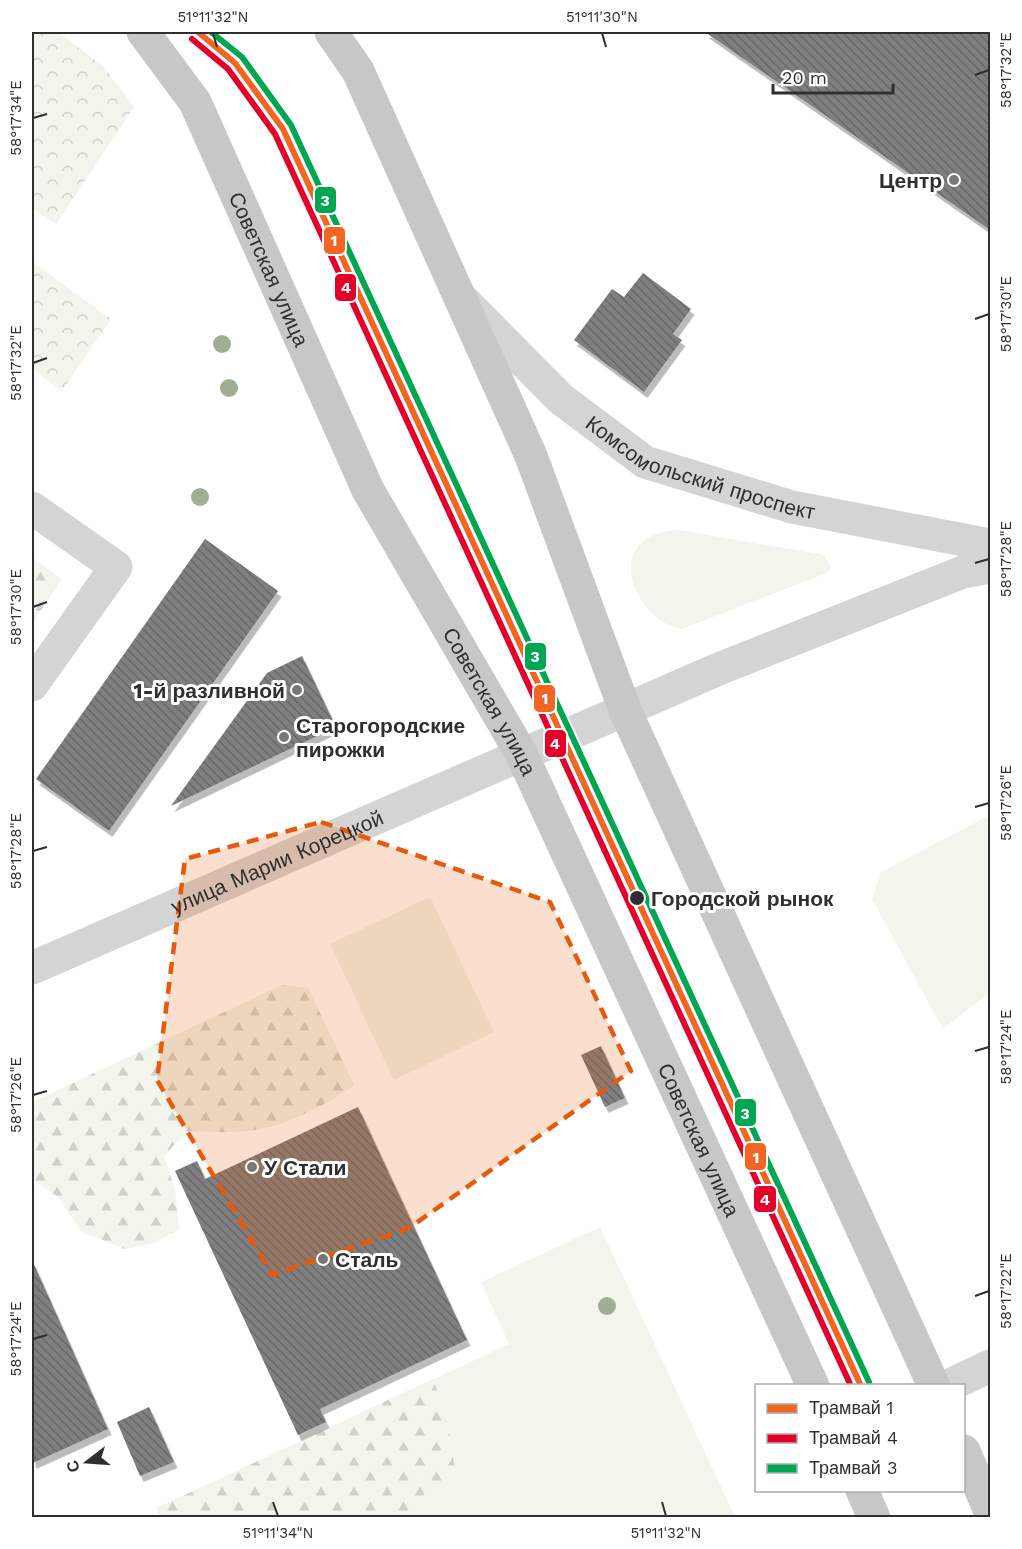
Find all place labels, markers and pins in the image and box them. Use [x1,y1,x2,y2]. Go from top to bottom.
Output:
place label: Центр [879,168,942,193]
marker: Центр [947,173,961,187]
place label: 1-й разливной [133,678,285,703]
marker: 1-й разливной [290,683,304,697]
place label: Старогородские пирожки [296,713,465,762]
marker: Старогородские пирожки [277,730,291,744]
place label: Городской рынок [651,886,834,911]
marker: Городской рынок [628,889,646,907]
place label: У Стали [264,1155,346,1180]
marker: У Стали [245,1160,259,1174]
place label: Сталь [335,1247,398,1272]
marker: Сталь [316,1252,330,1266]

